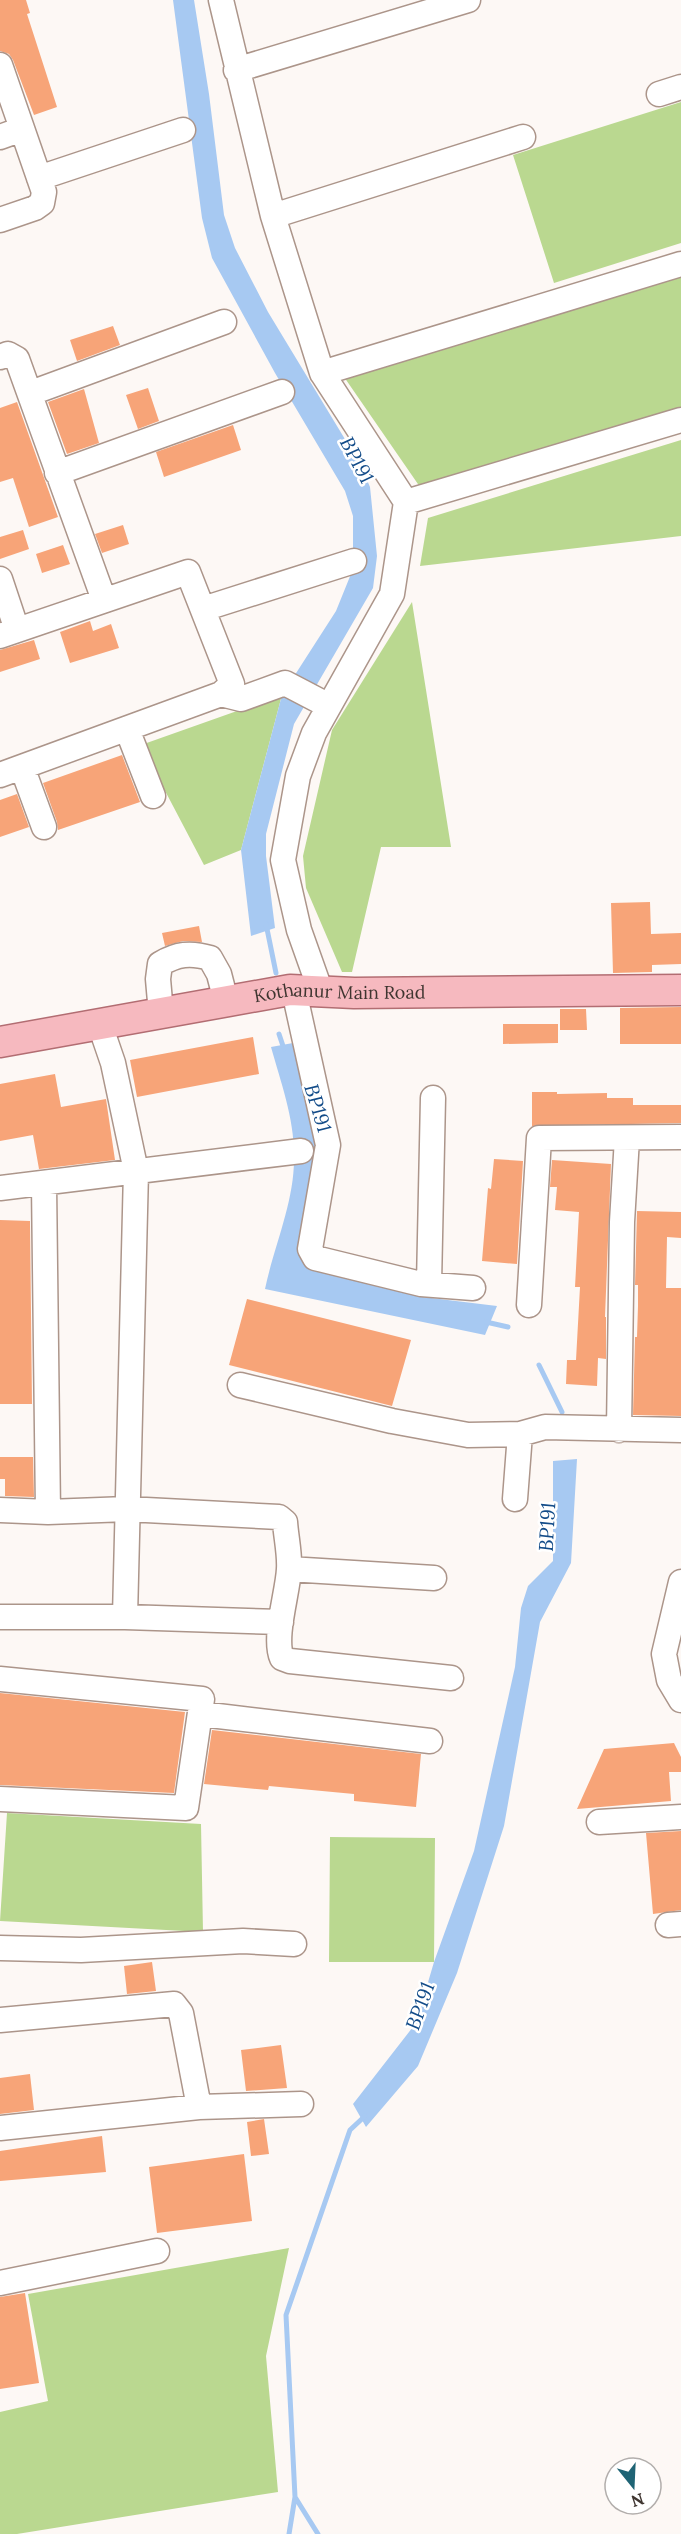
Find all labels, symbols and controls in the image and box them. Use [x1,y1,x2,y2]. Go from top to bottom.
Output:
water label: BP191 [335,432,380,487]
street label: Kothanur Main Road [252,978,426,1007]
water label: BP191 [299,1081,338,1135]
water label: BP191 [533,1502,560,1552]
water label: BP191 [399,1978,440,2033]
north arrow [603,2456,663,2516]
text: N [629,2489,647,2512]

